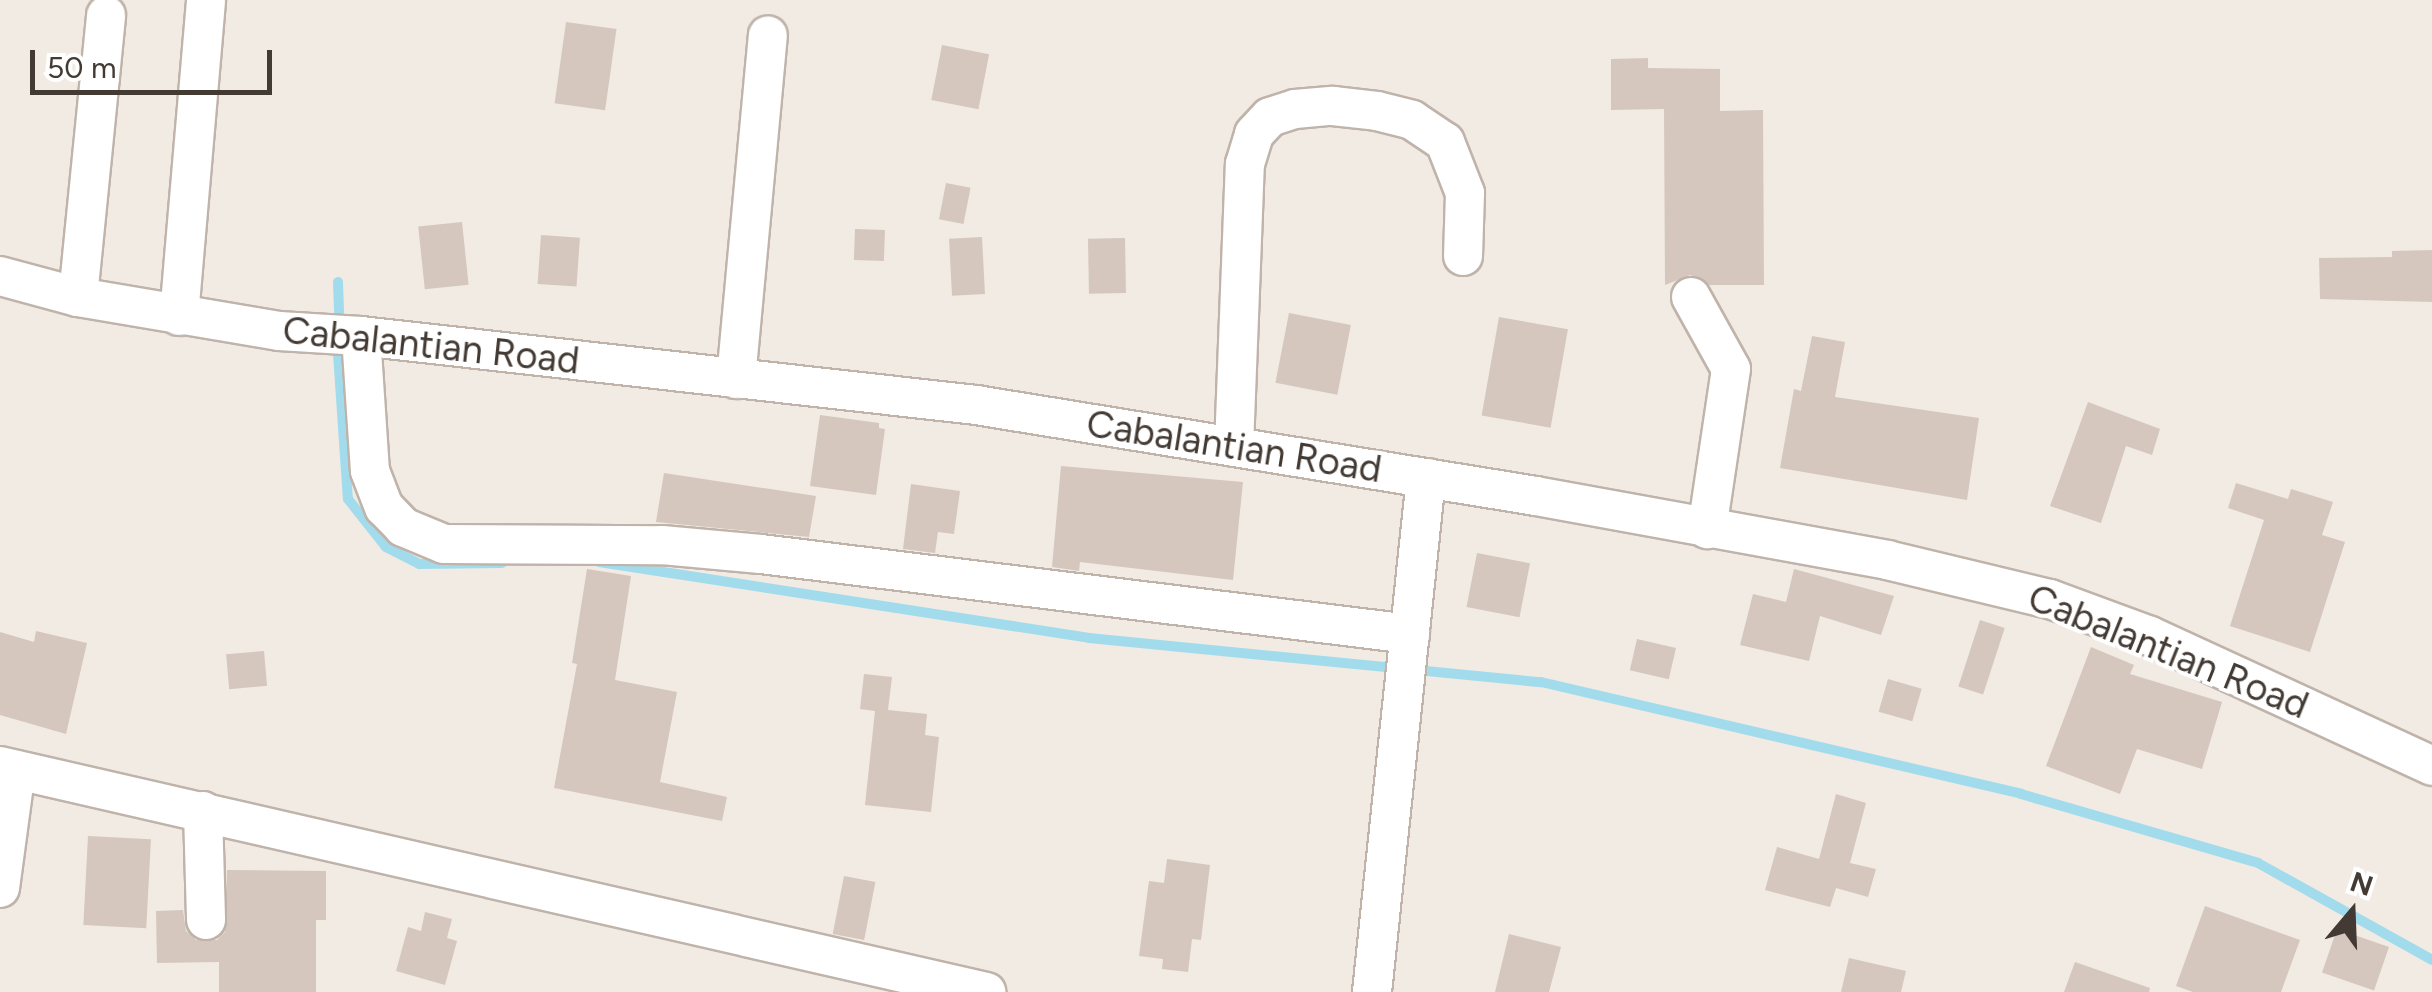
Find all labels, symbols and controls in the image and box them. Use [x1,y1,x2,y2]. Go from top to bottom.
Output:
scale bar [35,30,278,92]
text: 50 m [47,49,116,86]
street label: Cabalantian Road [280,308,582,384]
street label: Cabalantian Road [1083,401,1385,493]
street label: Cabalantian Road [2021,575,2315,729]
north arrow [2302,862,2402,962]
text: N [2346,864,2378,903]

